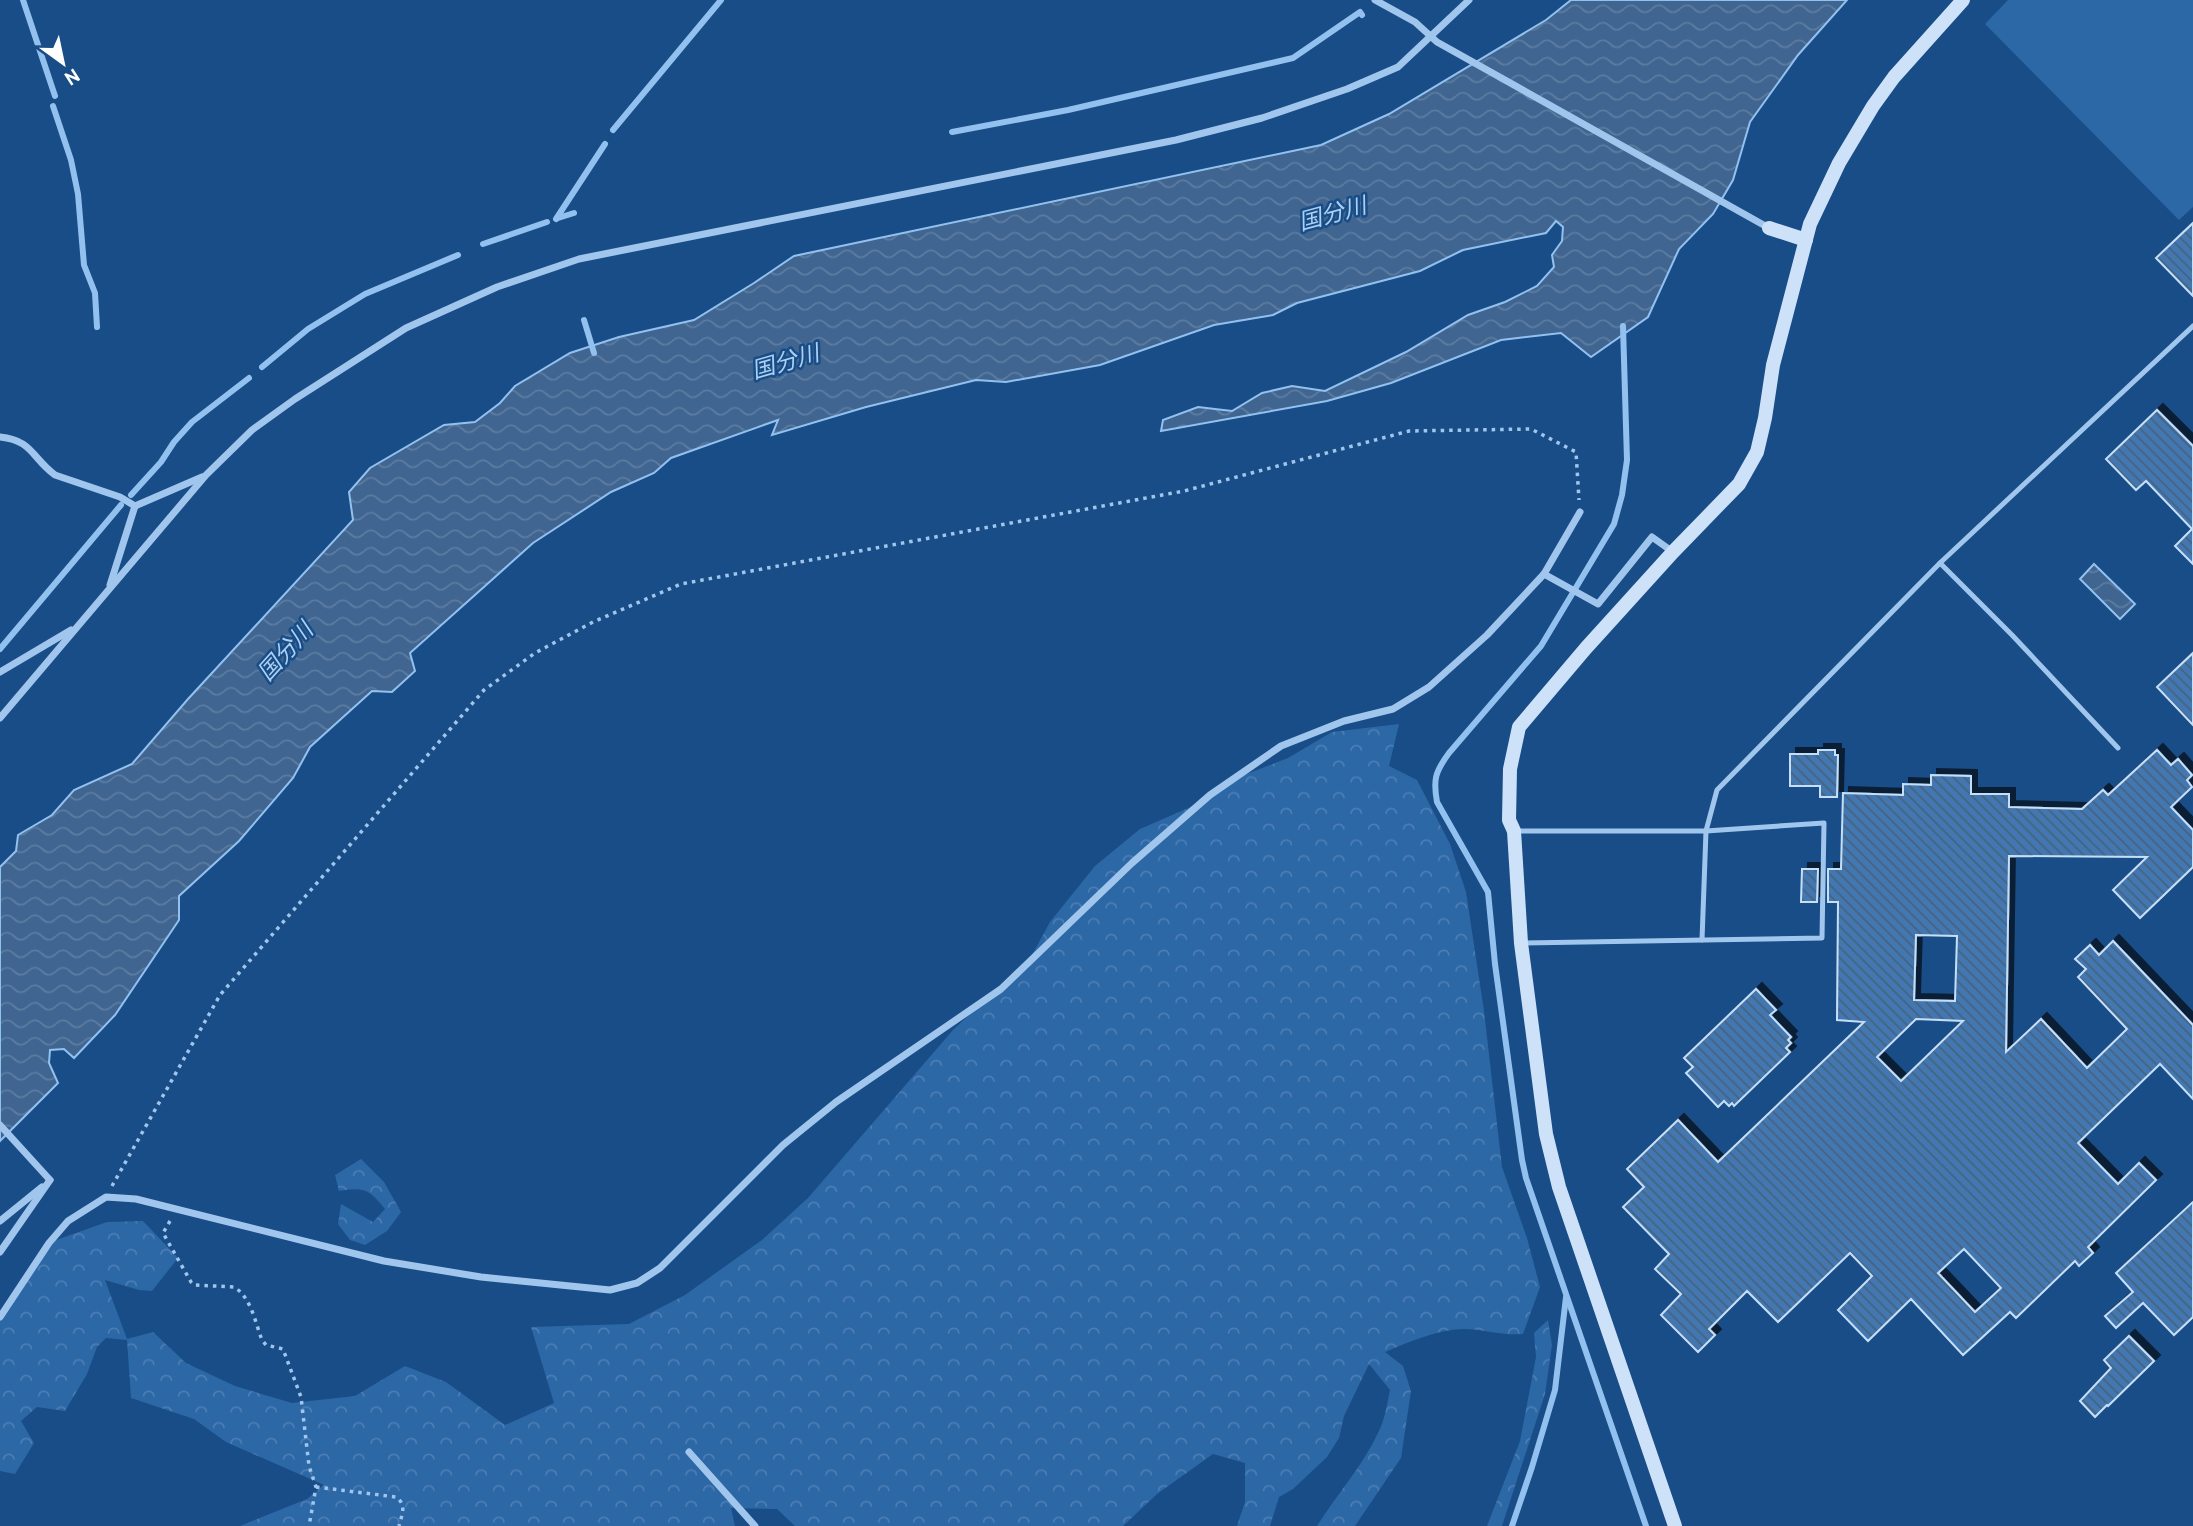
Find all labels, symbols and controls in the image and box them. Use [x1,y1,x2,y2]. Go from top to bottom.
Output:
north arrow [28,28,98,98]
text: N [59,62,83,89]
water label: 国分川 [1296,192,1373,239]
water label: 国分川 [749,340,826,387]
water label: 国分川 [253,615,323,688]

